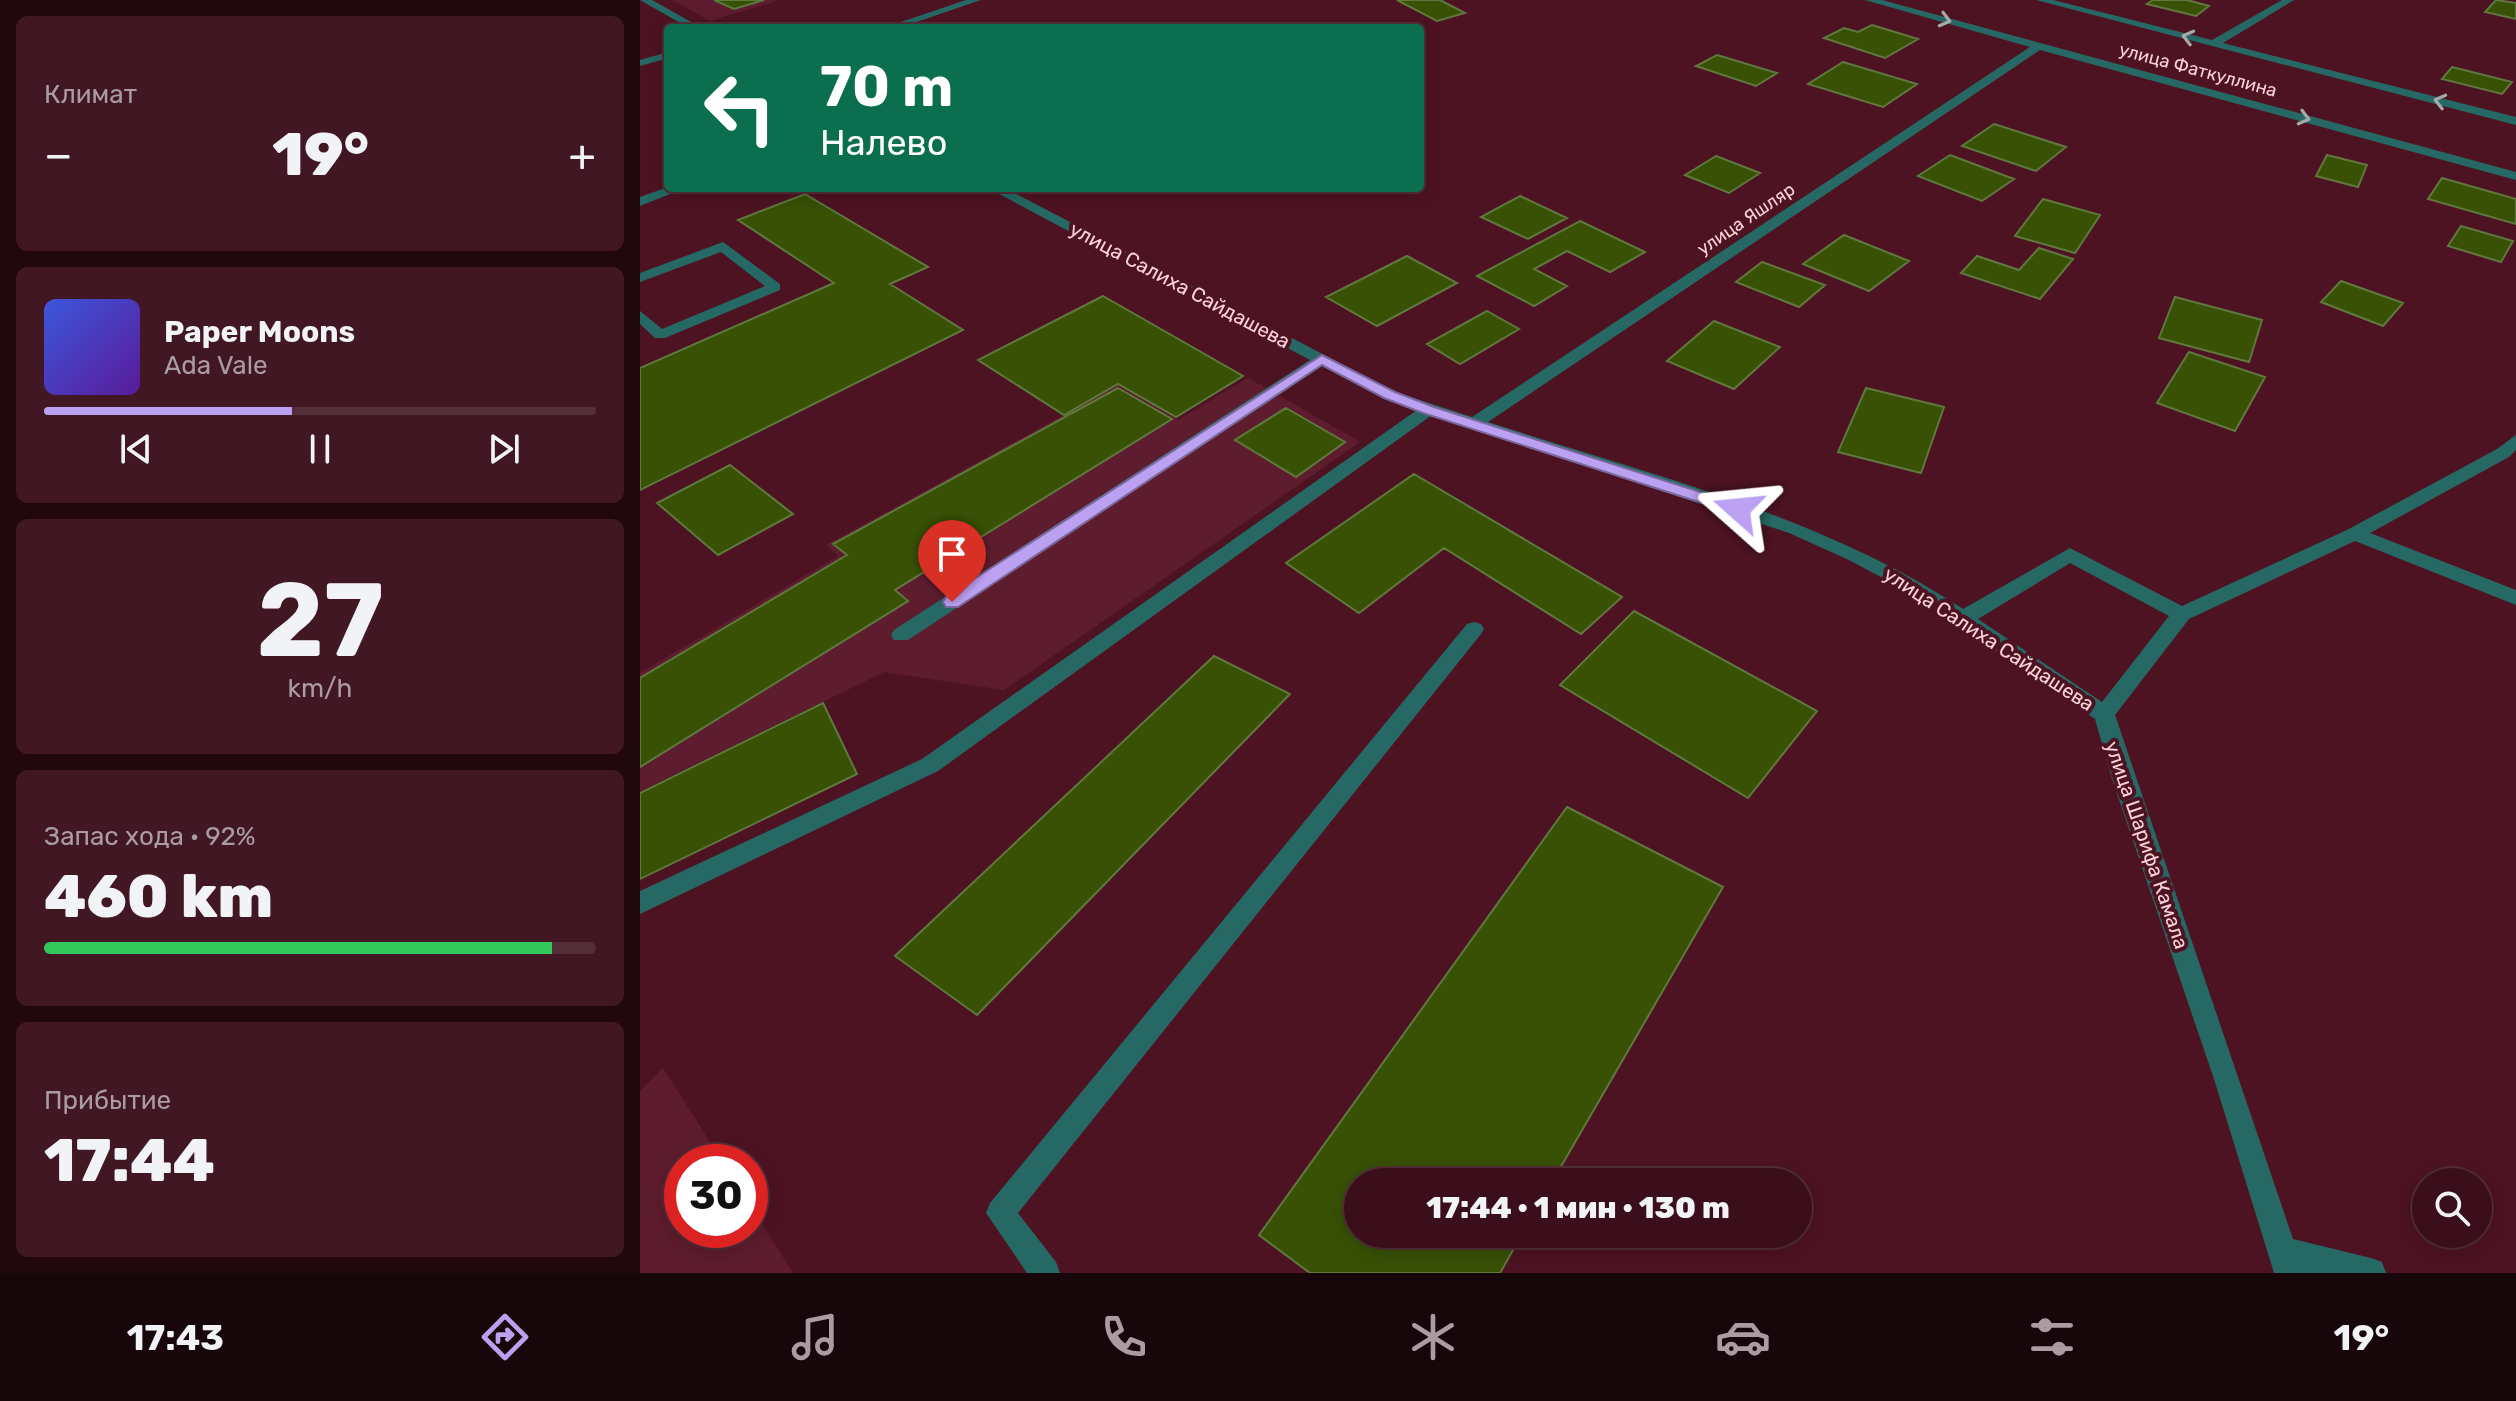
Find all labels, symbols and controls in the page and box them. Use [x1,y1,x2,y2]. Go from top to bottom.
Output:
one-way arrow [1938,11,1952,27]
one-way arrow [2182,30,2196,47]
street label: улица Фаткуллина [2117,38,2279,102]
text: 70 m [820,54,953,120]
icon: left [688,56,792,160]
text: Климат [44,79,137,110]
one-way arrow [2434,94,2448,111]
one-way arrow [2297,109,2311,125]
text: 19° [272,119,369,190]
text: Налево [820,121,947,164]
text: − [44,129,73,181]
text: + [569,129,596,181]
street label: улица Яшляр [1693,178,1799,260]
street label: улица Салиха Сайдашева [1066,217,1294,353]
text: Paper Moons [164,314,355,350]
text: Ada Vale [164,350,268,381]
icon: previous [114,427,158,471]
icon: pause [298,427,342,471]
icon: next [482,427,526,471]
position arrow [1696,467,1780,551]
pin [918,520,986,602]
icon: arrive [930,532,974,576]
text: 27 [256,559,384,682]
street label: улица Салиха Сайдашева [1879,562,2099,716]
text: km/h [288,673,352,704]
street label: улица Шарифа Камала [2100,738,2194,952]
text: Запас хода · 92% [44,821,256,852]
text: 460 km [44,861,273,932]
text: Прибытие [44,1085,171,1116]
text: 17:44 [44,1125,215,1196]
speed limit sign: 30 [664,1144,768,1248]
map controls [2412,1168,2492,1248]
button: search [2412,1168,2492,1248]
text: 17:44 · 1 мин · 130 m [1426,1190,1730,1226]
icon: directions [477,1309,533,1365]
icon: music [787,1309,843,1365]
icon: phone [1096,1309,1152,1365]
icon: climate [1405,1309,1461,1365]
icon: car [1715,1309,1771,1365]
icon: filters [2024,1309,2080,1365]
text: 17:43 [127,1316,224,1359]
text: 19° [2334,1316,2389,1359]

